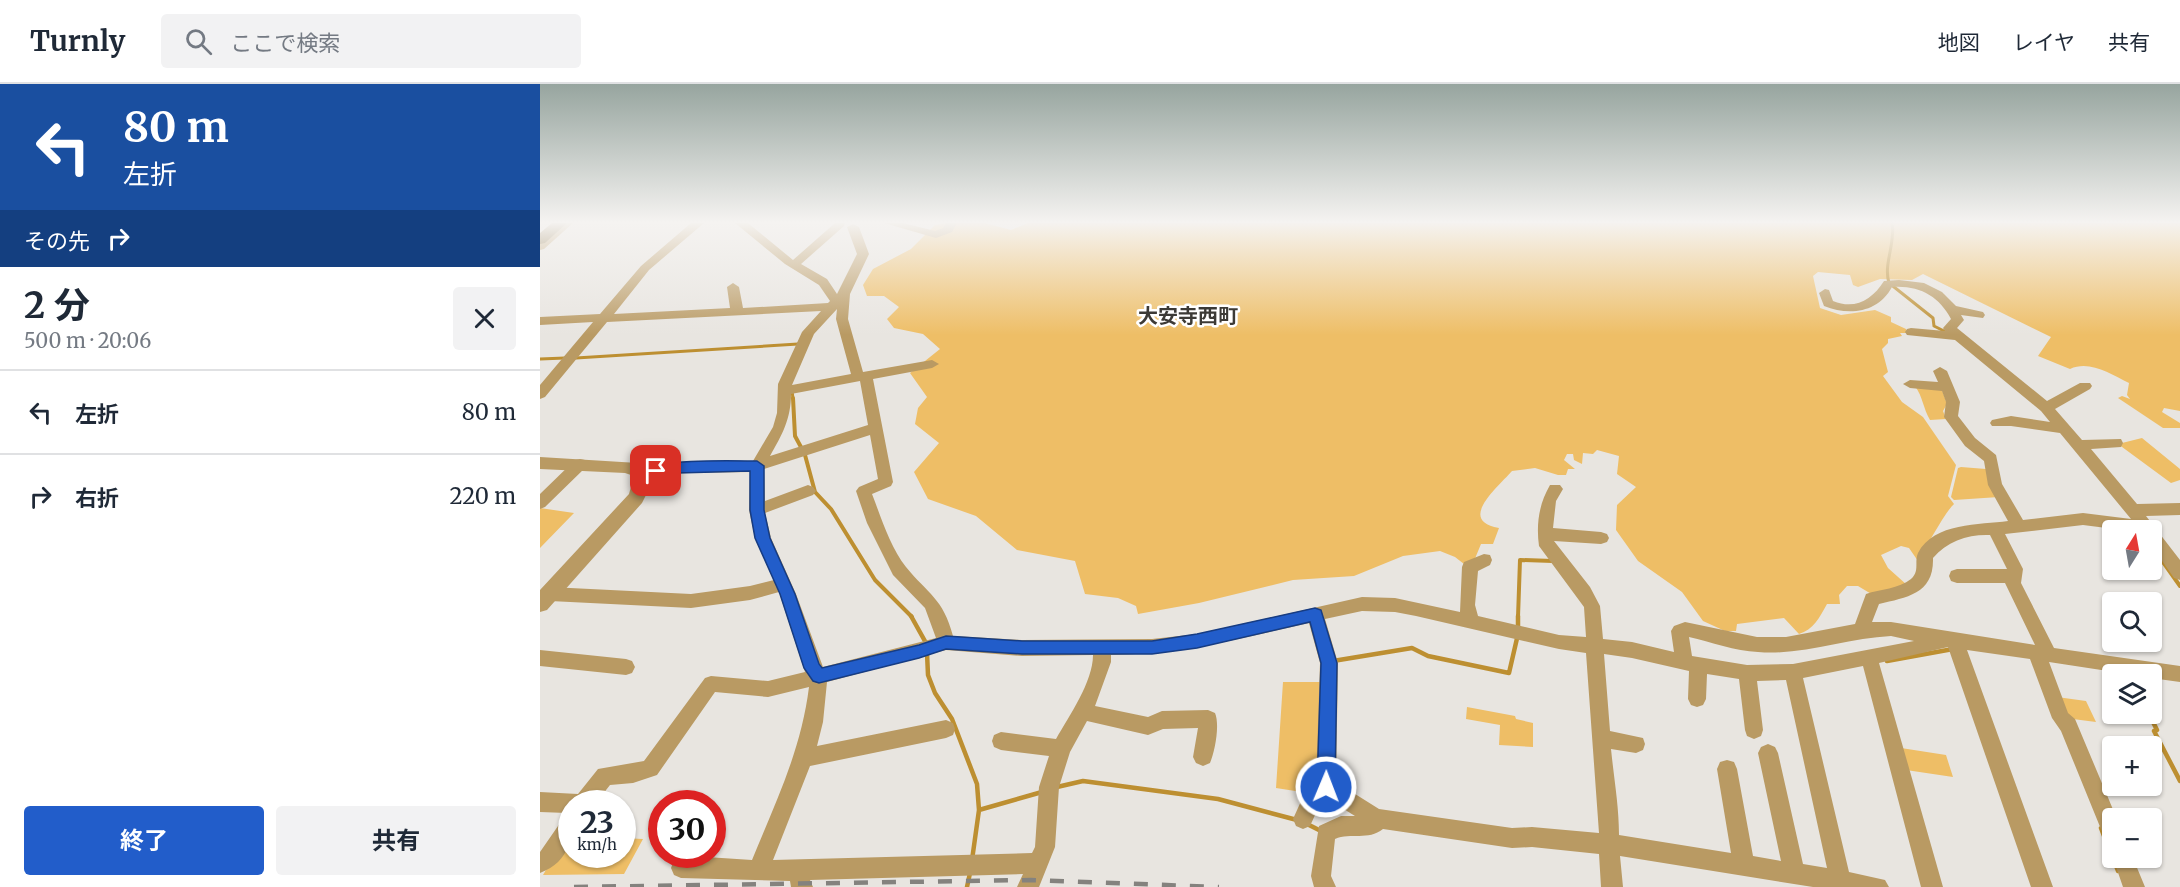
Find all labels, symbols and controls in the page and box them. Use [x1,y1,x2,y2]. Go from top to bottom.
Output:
search box [161,14,581,68]
text: Turnly [30,23,125,59]
icon: search [182,25,215,58]
text: ここで検索 [230,29,340,57]
text: 地図 [1938,29,1980,56]
text: レイヤ [2013,29,2075,56]
text: 共有 [2108,29,2150,56]
text: 80 m [123,101,229,153]
icon: left [24,108,102,186]
text: 左折 [123,157,177,191]
icon: right [102,222,135,255]
text: その先 [24,227,90,255]
text: 2 分 [24,283,90,328]
button: close [453,287,516,350]
district label: 大安寺西町 [1138,303,1238,328]
text: 500 m · 20:06 [24,328,151,353]
icon: left [24,396,57,429]
text: 80 m [462,398,516,426]
text: 左折 [75,400,119,428]
pin [630,445,681,496]
icon: arrive [639,454,672,487]
icon: right [24,480,57,513]
text: 220 m [449,482,516,510]
text: 右折 [75,484,119,512]
north arrow [2102,520,2162,580]
map controls [2102,520,2162,868]
button: search [2102,592,2162,652]
button: layers [2102,664,2162,724]
button: + [2102,736,2162,796]
position arrow [1294,755,1358,819]
speed limit sign: 30 [648,790,726,868]
text: 23 [580,803,614,841]
button: 終了 [24,806,264,875]
button: 共有 [276,806,516,875]
button: − [2102,808,2162,868]
text: km/h [577,835,617,854]

